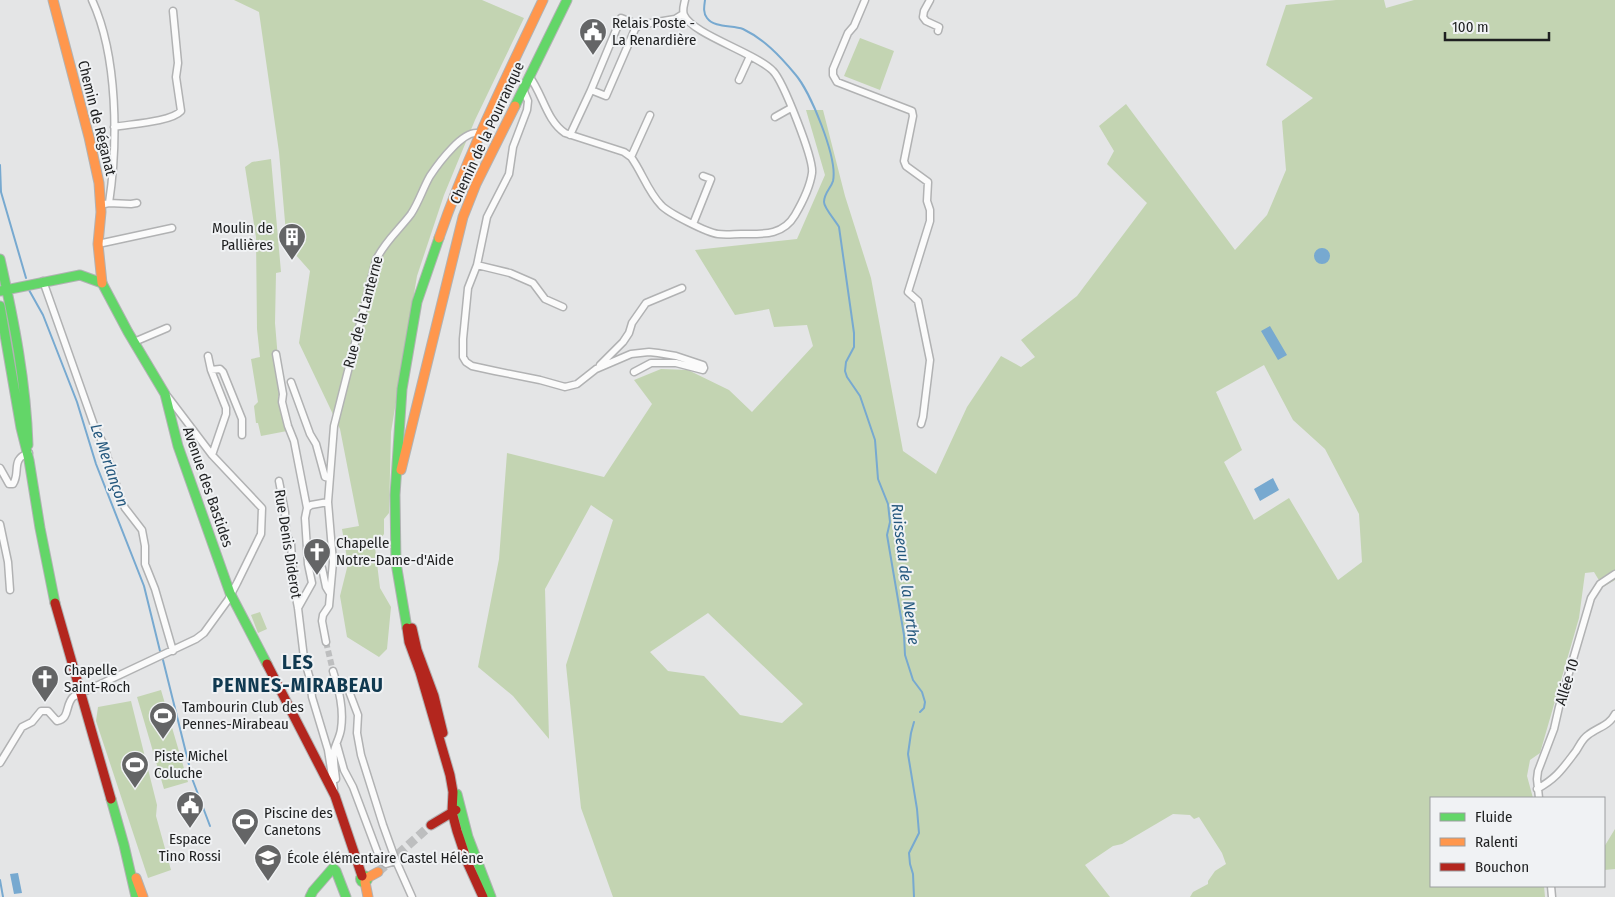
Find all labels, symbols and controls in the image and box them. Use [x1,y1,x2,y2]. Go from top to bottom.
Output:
scale bar [1445,10,1549,42]
place label: Relais Poste - La Renardière [612,14,696,49]
public building icon: Relais Poste - La Renardière [578,17,608,56]
text: 100 m [1452,18,1489,36]
street label: Chemin de Réganat [74,58,120,178]
street label: Chemin de la Pourranque [446,59,528,207]
place label: Moulin de Pallières [212,219,273,254]
building icon: Moulin de Pallières [277,222,307,261]
street label: Rue de la Lanterne [339,254,387,370]
water label: Le Merlançon [86,421,133,509]
street label: Avenue des Bastides [179,424,237,550]
street label: Rue Denis Diderot [270,488,306,600]
water label: Ruisseau de la Nerthe [887,502,924,646]
place label: Chapelle Notre-Dame-d'Aide [336,534,454,569]
church icon: Chapelle Notre-Dame-d'Aide [302,537,332,576]
district label: LES PENNES-MIRABEAU [212,650,384,697]
street label: Allée 10 [1551,657,1583,707]
place label: Chapelle Saint-Roch [64,661,130,696]
church icon: Chapelle Saint-Roch [30,664,60,703]
place label: Tambourin Club des Pennes-Mirabeau [182,698,304,733]
sports icon: Tambourin Club des Pennes-Mirabeau [148,701,178,740]
place label: Piste Michel Coluche [154,747,228,782]
sports icon: Piste Michel Coluche [120,750,150,789]
public building icon: Espace Tino Rossi [175,790,205,829]
legend [1430,797,1605,887]
place label: Piscine des Canetons [264,804,333,839]
sports icon: Piscine des Canetons [230,807,260,846]
text: Fluide [1475,808,1512,826]
place label: Espace Tino Rossi [159,830,221,865]
text: Ralenti [1475,833,1518,851]
school or university icon: École élémentaire Castel Hélène [253,843,283,882]
place label: École élémentaire Castel Hélène [287,849,484,867]
text: Bouchon [1475,858,1529,876]

